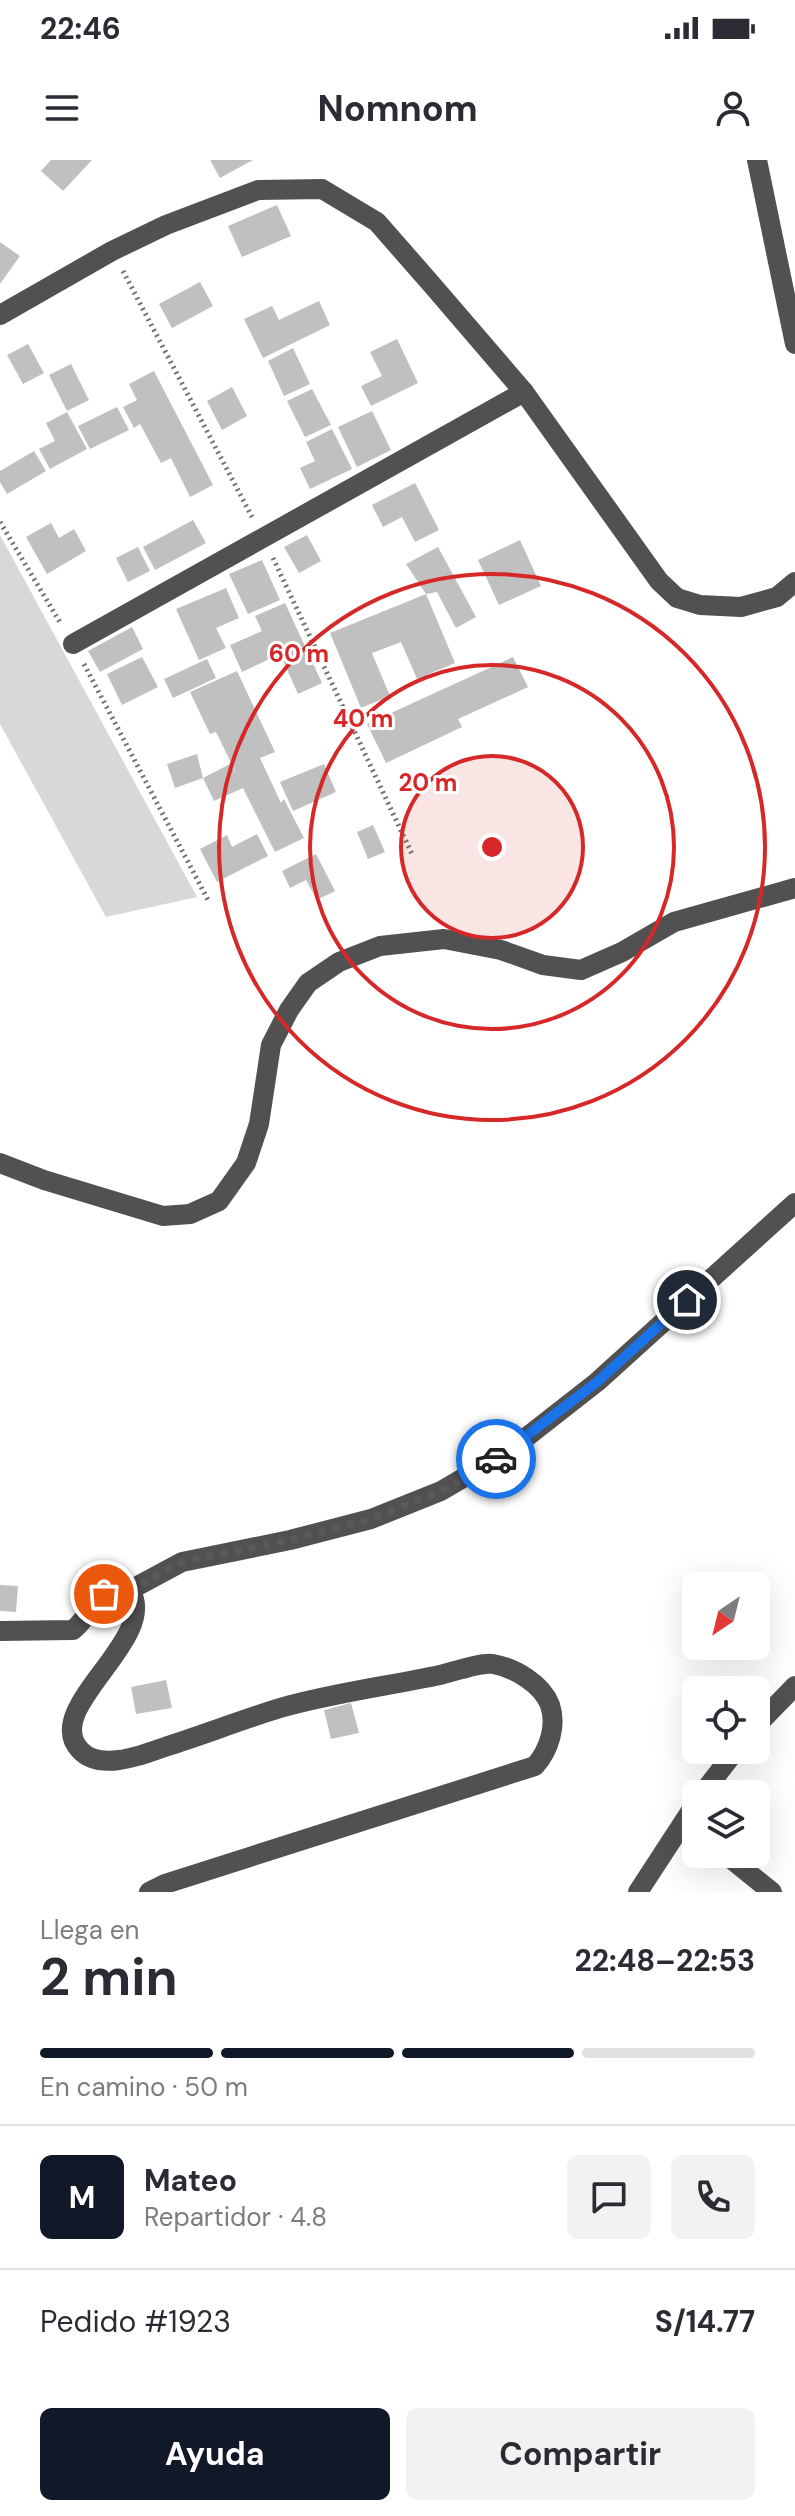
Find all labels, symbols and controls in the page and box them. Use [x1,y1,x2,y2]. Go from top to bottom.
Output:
text: 22:46 [40,9,121,48]
text: Nomnom [317,85,478,132]
icon: menu [40,86,84,130]
icon: person [711,86,755,130]
text: 60 m [269,638,329,669]
text: 40 m [333,703,393,734]
text: 20 m [399,767,457,798]
centre of rings [478,833,506,861]
pin [653,1266,721,1334]
icon: home [665,1278,709,1322]
courier [456,1419,536,1499]
icon: car [474,1437,518,1481]
pin [70,1560,138,1628]
icon: bag [82,1572,126,1616]
north arrow [682,1572,770,1660]
map controls [682,1572,770,1868]
button: locate [682,1676,770,1764]
button: layers [682,1780,770,1868]
text: Llega en [40,1913,139,1947]
text: 22:48–22:53 [574,1941,755,1980]
text: 2 min [40,1943,178,2011]
text: En camino · 50 m [40,2070,248,2104]
button: chat [567,2155,651,2239]
button: phone [671,2155,755,2239]
text: Mateo [144,2161,237,2200]
text: M [69,2178,95,2217]
text: Repartidor · 4.8 [144,2200,327,2234]
text: Pedido #1923 [40,2302,231,2341]
text: S/14.77 [655,2302,755,2341]
button: Ayuda [40,2408,390,2500]
button: Compartir [406,2408,755,2500]

